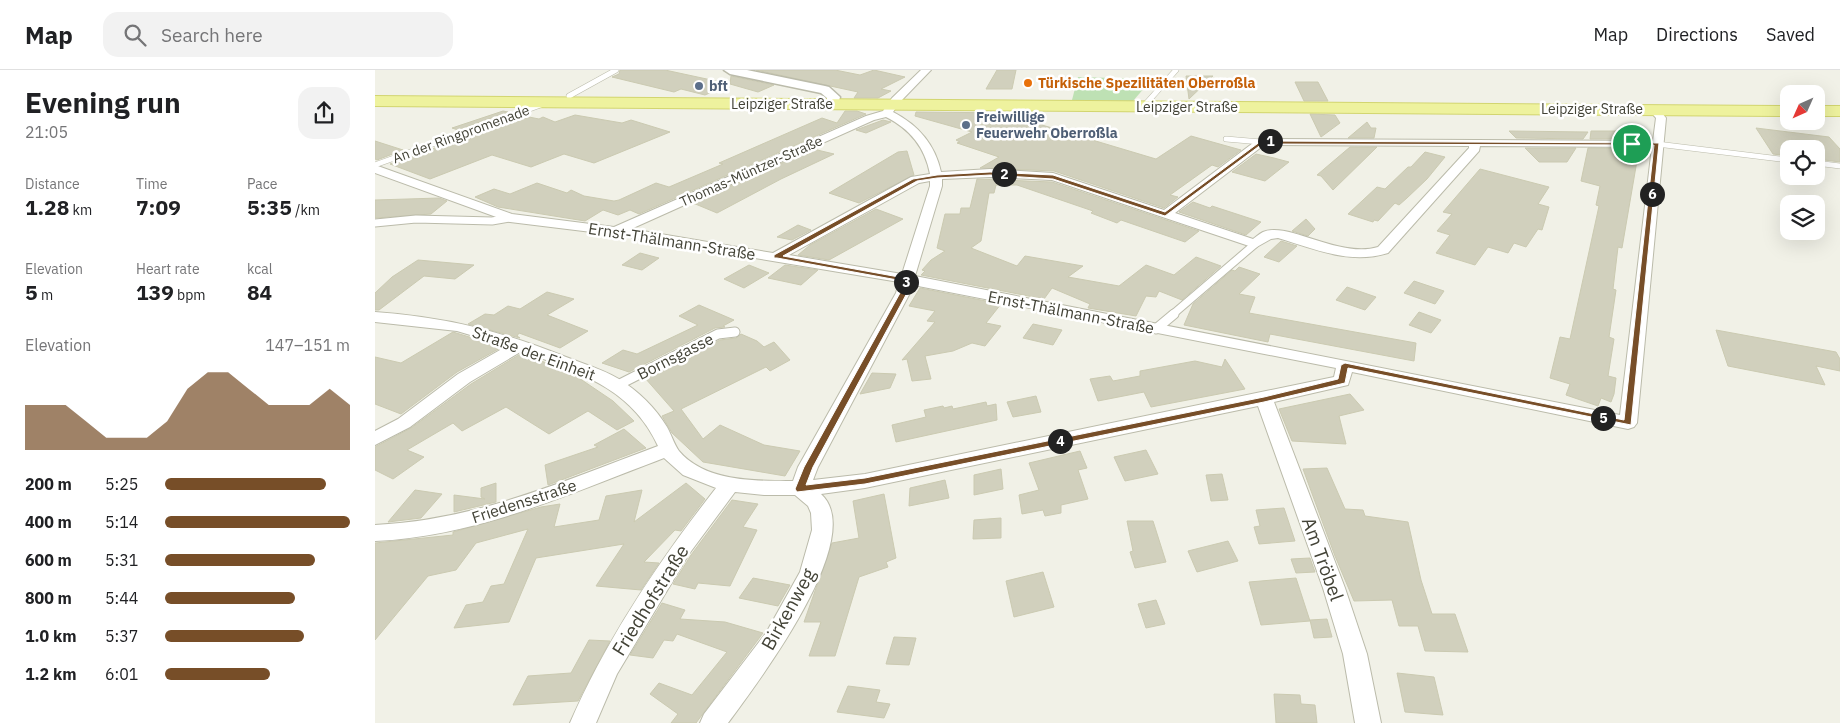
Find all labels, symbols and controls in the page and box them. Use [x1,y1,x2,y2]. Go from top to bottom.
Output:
search box [103,12,453,57]
text: Map [25,19,73,51]
icon: search [121,21,149,49]
text: Search here [161,23,263,47]
text: Map [1593,23,1628,46]
text: Directions [1656,23,1738,46]
text: Saved [1766,23,1815,46]
place label: Türkische Spezilitäten Oberroßla [1038,74,1255,92]
place label: bft [709,77,728,95]
marker: Türkische Spezilitäten Oberroßla [1022,77,1034,89]
marker: bft [693,80,705,92]
text: Evening run [25,84,181,121]
north arrow [1780,85,1825,130]
map controls [1780,85,1825,240]
button: share [298,87,350,139]
street label: Leipziger Straße [731,95,833,113]
street label: Leipziger Straße [1136,98,1238,116]
street label: Leipziger Straße [1541,100,1643,118]
street label: An der Ringpromenade [390,101,532,167]
place label: Freiwillige Feuerwehr Oberroßla [976,108,1118,142]
marker: Freiwillige Feuerwehr Oberroßla [960,119,972,131]
text: 21:05 [25,122,68,142]
pin [1611,123,1653,165]
pin: 1 [1257,128,1283,154]
icon: arrive [1618,130,1646,158]
street label: Thomas-Müntzer-Straße [677,131,825,211]
text: 1 [1266,132,1275,150]
button: locate [1780,140,1825,185]
pin: 2 [991,162,1017,186]
text: 2 [1000,165,1009,183]
text: Distance [25,175,80,193]
text: Time [136,175,167,193]
text: Pace [247,175,277,193]
pin: 6 [1639,182,1665,206]
text: 6 [1648,185,1657,203]
text: 1.28 [25,193,69,221]
text: 7:09 [136,193,181,221]
text: 5:35 [247,193,292,221]
button: layers [1780,195,1825,240]
text: km [69,201,92,219]
text: /km [292,201,320,219]
street label: Ernst-Thälmann-Straße [587,218,757,264]
text: Elevation [25,260,83,278]
text: Heart rate [136,260,200,278]
text: kcal [247,260,272,278]
pin: 3 [893,270,919,294]
text: 3 [902,273,911,291]
text: 5 [25,278,38,306]
text: 139 [136,278,174,306]
text: 84 [247,278,272,306]
text: m [38,286,53,304]
text: bpm [174,286,206,304]
street label: Ernst-Thälmann-Straße [986,286,1156,338]
street label: Straße der Einheit [470,321,598,385]
street label: Bornsgasse [633,328,717,384]
text: Elevation [25,335,91,355]
text: 147–151 m [265,335,350,355]
pin: 5 [1591,406,1615,430]
text: 5 [1599,409,1608,427]
pin: 4 [1047,428,1073,454]
text: 4 [1056,432,1065,450]
text: 200 m [25,474,72,494]
text: 5:25 [105,474,138,494]
street label: Friedensstraße [469,475,579,527]
text: 400 m [25,512,72,532]
text: 5:14 [105,512,138,532]
street label: Am Tröbel [1297,514,1349,604]
street label: Friedhofstraße [606,540,694,660]
text: 600 m [25,550,72,570]
text: 5:31 [105,550,138,570]
street label: Birkenweg [756,564,820,654]
text: 800 m [25,588,72,608]
text: 5:44 [105,588,138,608]
text: 1.0 km [25,626,76,646]
text: 5:37 [105,626,138,646]
text: 1.2 km [25,664,76,684]
text: 6:01 [105,664,138,684]

